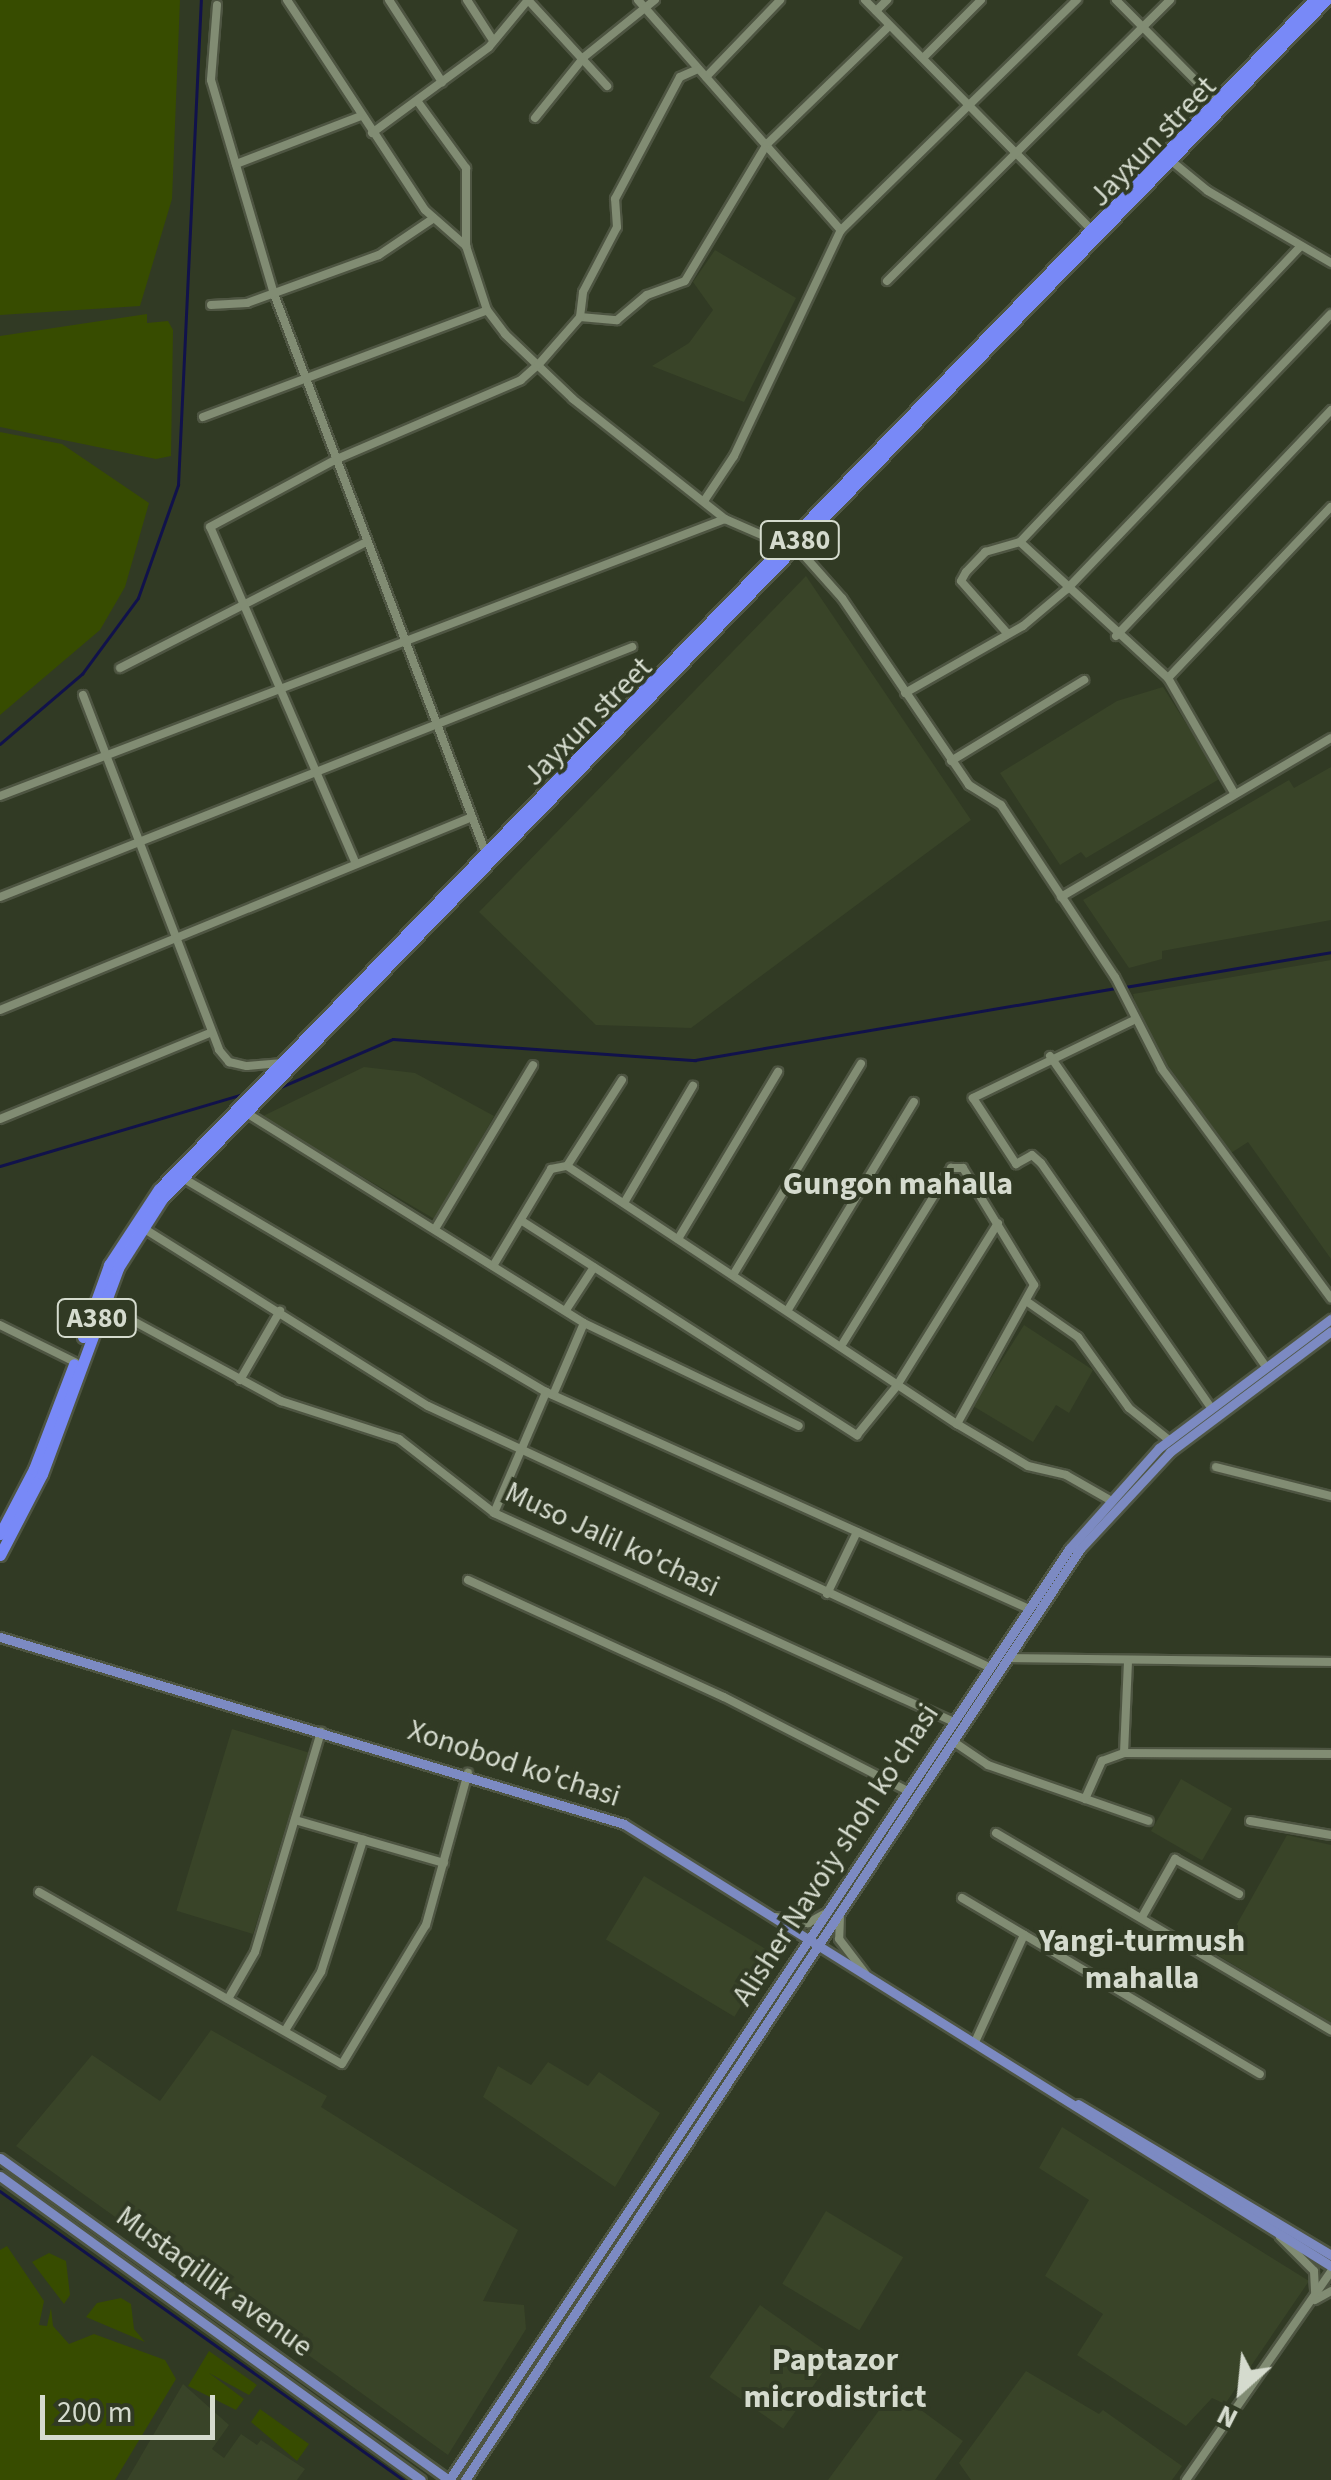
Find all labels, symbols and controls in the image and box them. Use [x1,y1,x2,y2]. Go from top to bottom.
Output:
street label: Jayxun street [1082,69,1224,215]
road number: A380 [758,517,842,563]
street label: Jayxun street [516,650,660,794]
district label: Gungon mahalla [783,1165,1013,1203]
road number: A380 [54,1295,140,1341]
street label: Muso Jalil ko'chasi [499,1475,725,1605]
street label: Alisher Navoiy shoh ko'chasi [725,1697,947,2013]
street label: Xonobod ko'chasi [403,1713,625,1815]
district label: Yangi-turmush mahalla [1039,1923,1245,1998]
street label: Mustaqillik avenue [109,2199,319,2365]
north arrow [1191,2340,1291,2440]
district label: Paрtazor microdistrict [744,2342,926,2417]
scale bar [45,2375,220,2437]
text: 200 m [57,2391,133,2434]
text: N [1210,2395,1245,2439]

